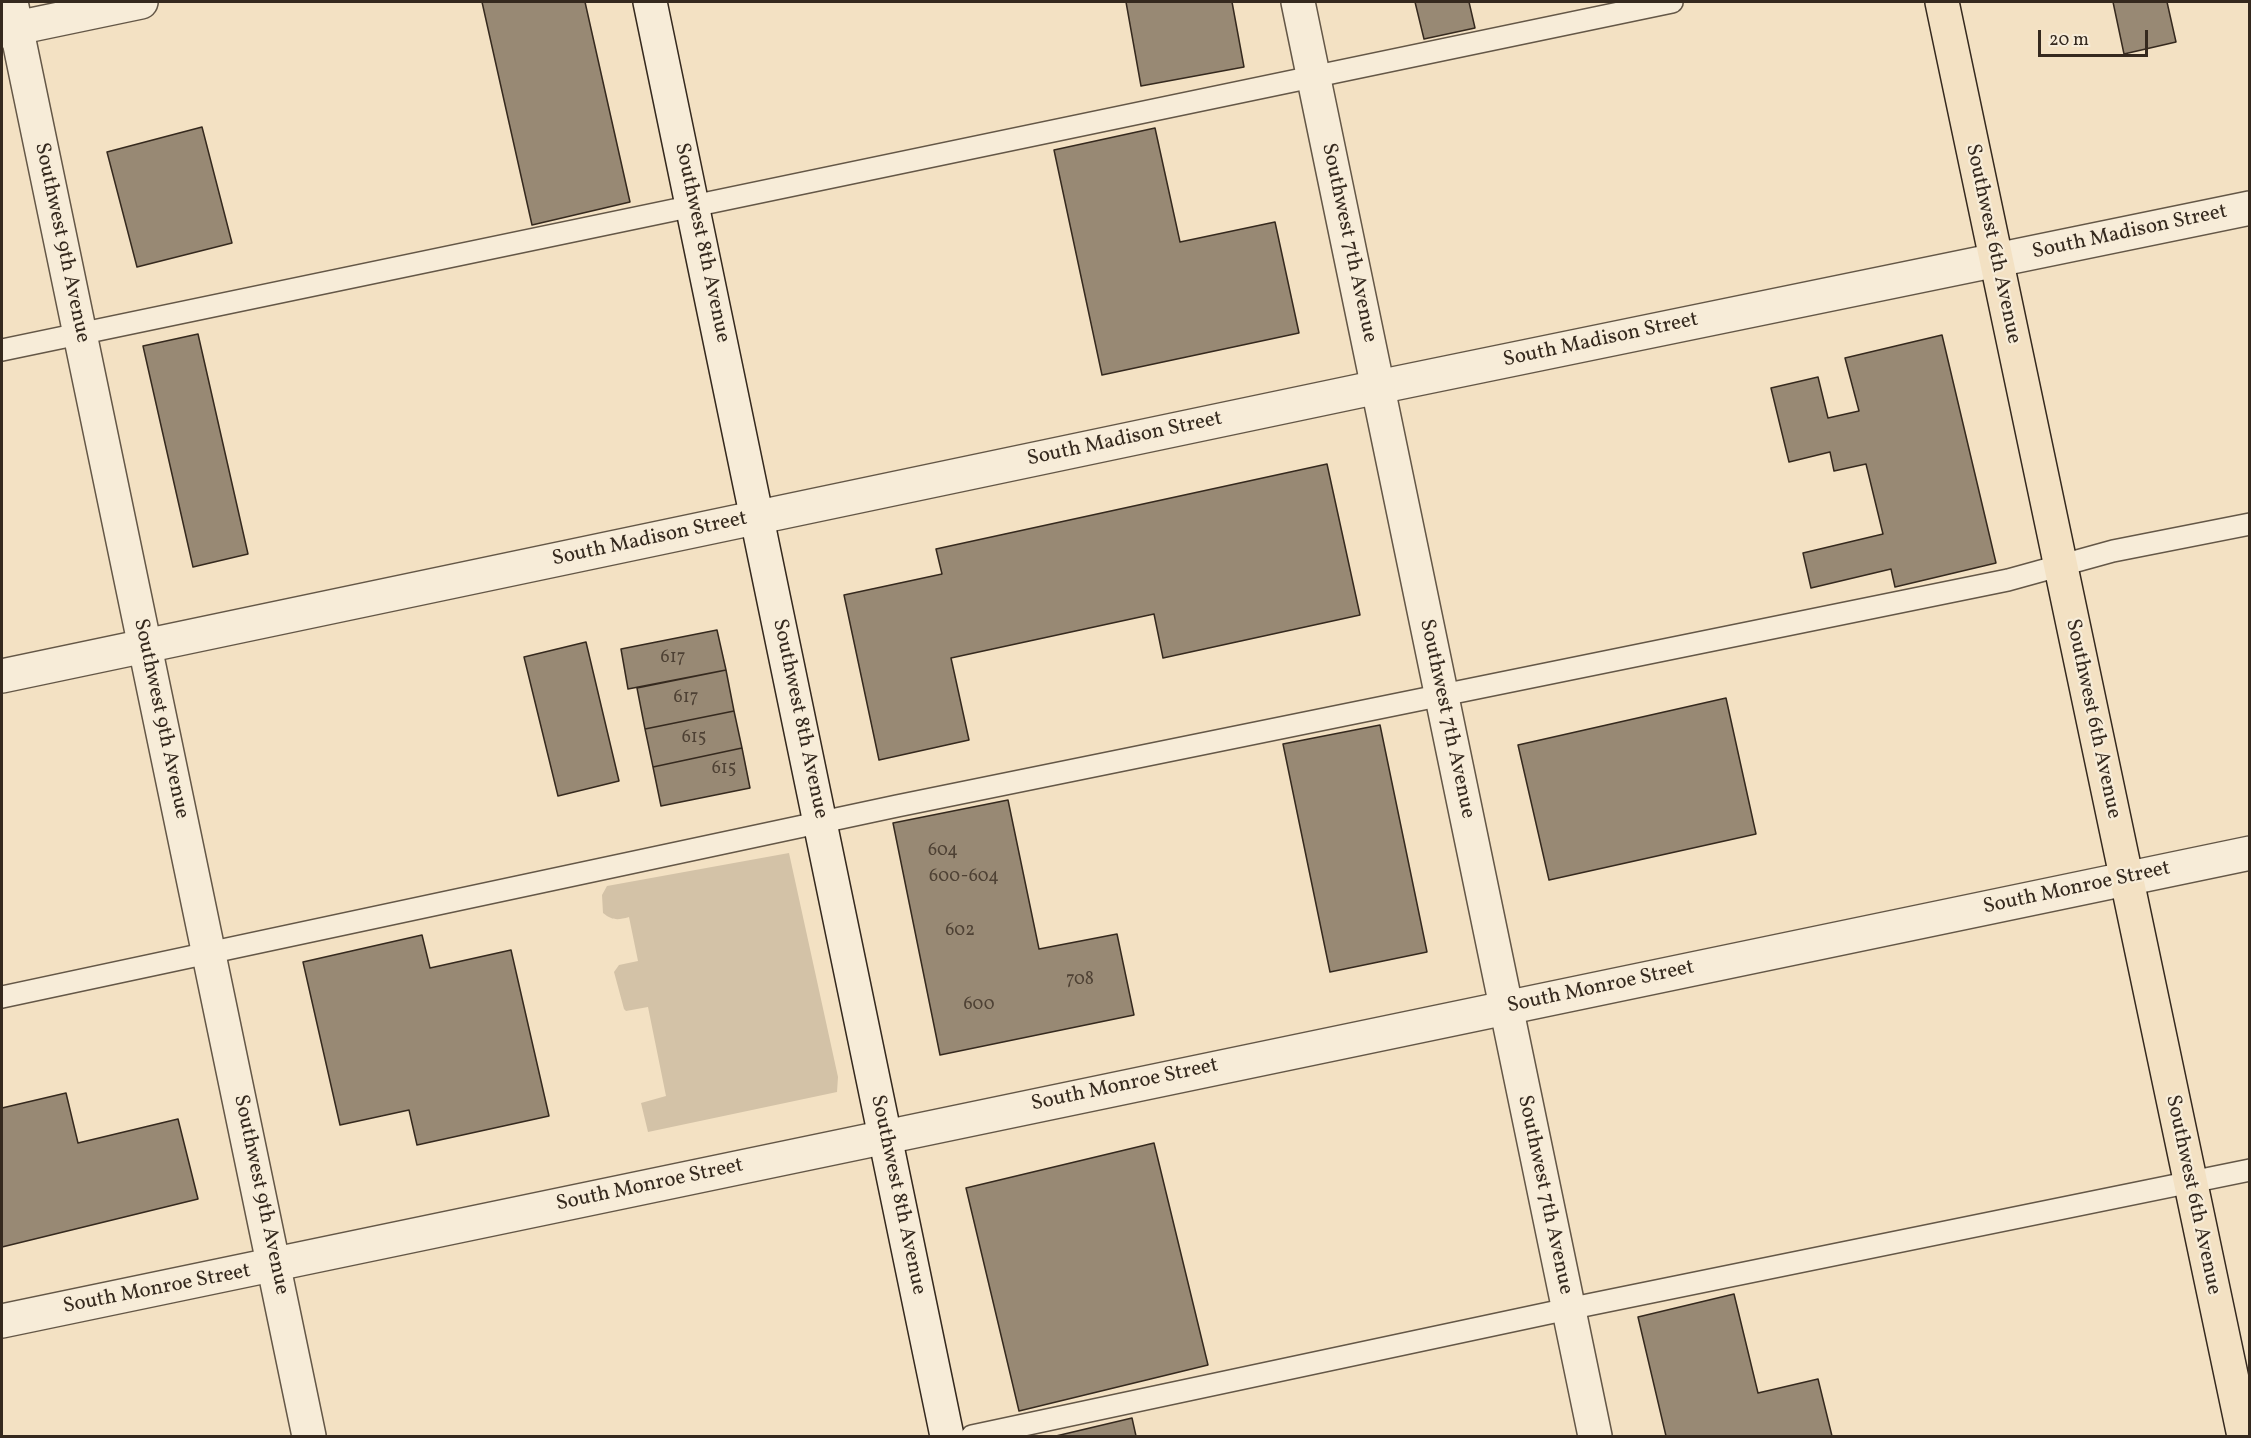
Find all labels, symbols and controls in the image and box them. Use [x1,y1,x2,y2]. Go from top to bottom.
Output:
scale bar [2041,18,2150,56]
text: 20 m [2049,28,2089,53]
street label: Southwest 9th Avenue [27,141,95,345]
street label: Southwest 8th Avenue [668,141,734,345]
street label: Southwest 7th Avenue [1315,141,1381,345]
street label: Southwest 6th Avenue [1959,142,2025,346]
street label: South Madison Street [2030,200,2230,266]
street label: South Madison Street [1501,308,1701,374]
street label: South Madison Street [1025,407,1225,473]
street label: South Madison Street [550,507,750,573]
street label: Southwest 9th Avenue [126,617,194,821]
street label: Southwest 8th Avenue [766,617,832,821]
street label: Southwest 7th Avenue [1413,617,1479,821]
street label: Southwest 6th Avenue [2059,617,2125,821]
house number: 617 [661,648,685,670]
house number: 617 [674,688,698,710]
house number: 615 [682,728,706,750]
house number: 615 [712,759,736,781]
house number: 604 [928,841,958,863]
street label: South Monroe Street [1981,857,2173,921]
house number: 600-604 [929,867,999,889]
house number: 602 [945,921,975,943]
street label: South Monroe Street [1505,956,1697,1020]
house number: 708 [1066,970,1094,992]
house number: 600 [963,995,995,1017]
street label: South Monroe Street [1029,1054,1221,1118]
street label: Southwest 9th Avenue [226,1093,294,1297]
street label: Southwest 8th Avenue [864,1093,930,1297]
street label: Southwest 7th Avenue [1511,1093,1577,1297]
street label: Southwest 6th Avenue [2159,1093,2225,1297]
street label: South Monroe Street [554,1154,746,1218]
street label: South Monroe Street [61,1259,253,1321]

